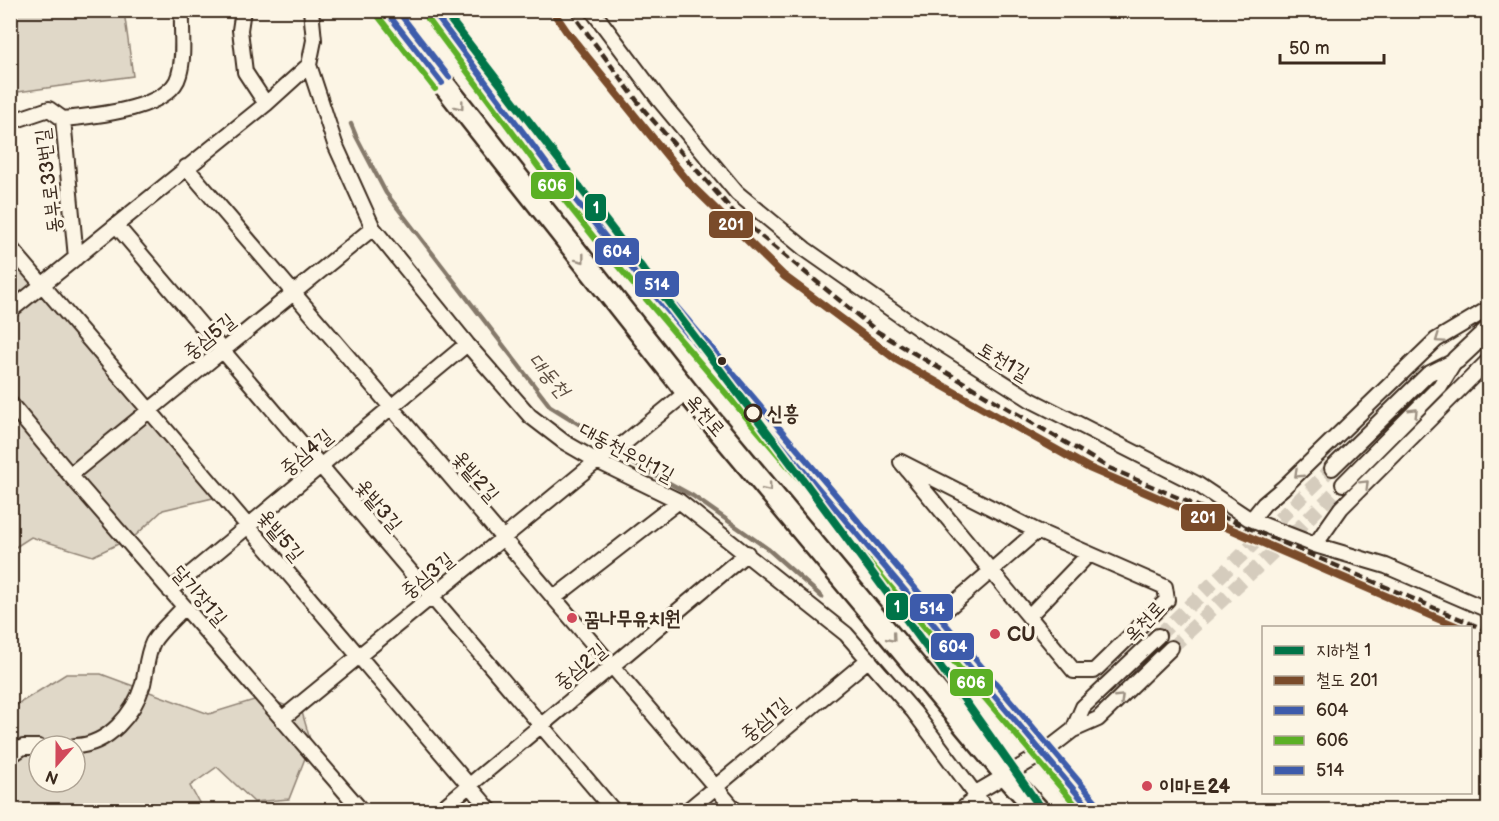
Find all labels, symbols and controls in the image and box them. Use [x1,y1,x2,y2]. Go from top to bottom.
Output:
scale bar [1280,27,1384,65]
text: 50 m [1289,38,1330,59]
one-way arrow [453,99,464,110]
street label: 동부로33번길 [31,127,67,234]
line badge: 606 [530,171,575,200]
text: 606 [537,177,567,196]
line badge: 1 [584,193,607,222]
text: 1 [593,199,599,218]
line badge: 201 [708,210,754,239]
text: 201 [718,216,744,235]
line badge: 604 [594,237,640,266]
text: 604 [602,243,632,262]
one-way arrow [574,252,585,263]
line badge: 514 [634,270,680,298]
text: 514 [644,276,670,295]
street label: 중심5길 [179,309,240,365]
one-way arrow [1434,332,1445,343]
street label: 토천1길 [973,337,1034,387]
water label: 대동천 [523,348,576,404]
unlabelled marker [716,355,728,367]
street label: 옥천로 [680,390,730,442]
place label: 신흥 [767,402,799,426]
marker: 신흥 [744,404,762,422]
one-way arrow [1406,409,1417,420]
street label: 대동천우안1길 [575,418,678,488]
street label: 중심4길 [276,424,338,481]
street label: 옻밭2길 [446,446,504,507]
one-way arrow [1294,466,1305,477]
street label: 옻밭3길 [350,475,407,537]
one-way arrow [1358,480,1368,491]
one-way arrow [761,481,772,492]
line badge: 201 [1180,503,1226,532]
street label: 옻밭5길 [252,505,309,566]
text: 201 [1190,509,1216,528]
street label: 중심3길 [397,547,459,604]
street label: 달기장1길 [167,561,232,631]
line badge: 1 [885,592,909,621]
line badge: 514 [909,593,954,622]
street label: 옥천로 [1119,596,1170,648]
text: 1 [894,598,900,617]
text: 514 [919,600,945,619]
place label: 꿈나무유치원 [584,607,681,631]
marker: 꿈나무유치원 [565,611,579,625]
place label: CU [1007,623,1035,647]
legend [1262,626,1472,794]
marker: CU [988,627,1002,641]
one-way arrow [885,631,896,642]
line badge: 604 [930,632,975,661]
street label: 중심2길 [550,638,611,695]
text: 604 [938,638,968,657]
text: 지하철 1 [1316,640,1371,661]
line badge: 606 [949,668,994,697]
text: 철도 201 [1316,670,1378,691]
text: 606 [956,674,986,693]
street label: 중심1길 [736,693,795,747]
one-way arrow [1113,694,1124,705]
text: 604 [1316,700,1349,721]
text: 606 [1316,730,1349,751]
north arrow [27,734,87,794]
text: 514 [1316,760,1344,781]
text: N [43,766,61,788]
place label: 이마트24 [1159,775,1230,799]
marker: 이마트24 [1140,779,1154,793]

